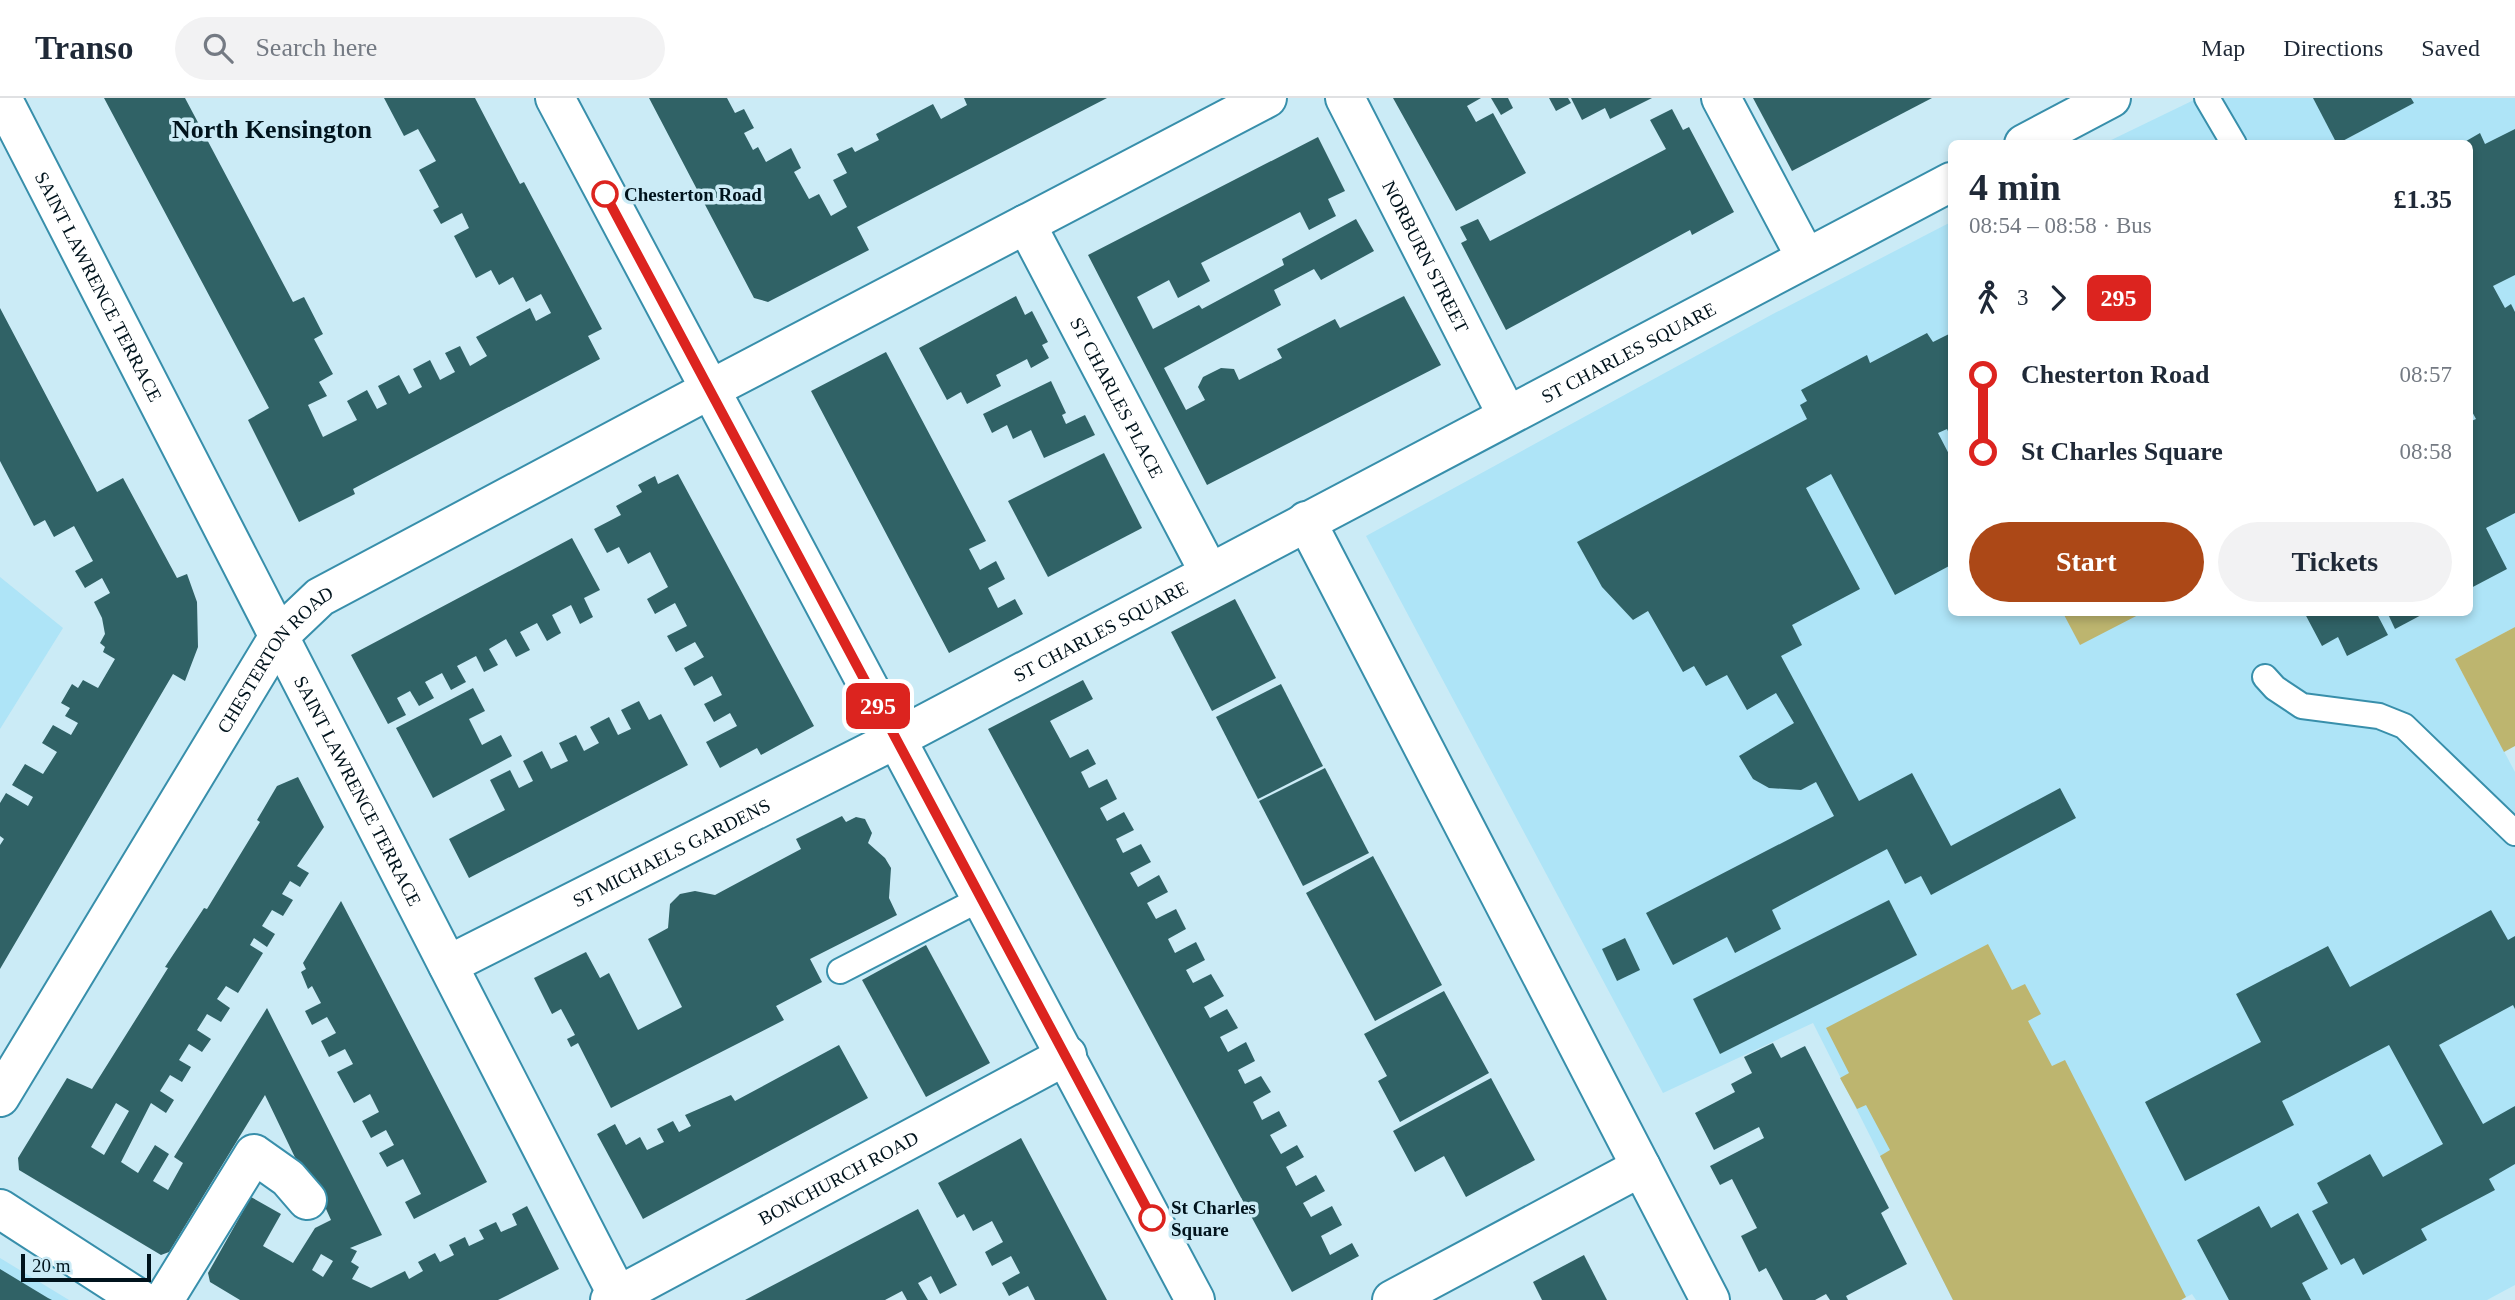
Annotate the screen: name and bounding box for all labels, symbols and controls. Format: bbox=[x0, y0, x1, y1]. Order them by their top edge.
search box bbox=[175, 17, 665, 80]
icon: search bbox=[199, 29, 237, 67]
text: Transo bbox=[35, 30, 133, 66]
text: Search here bbox=[255, 33, 377, 62]
text: Map bbox=[2201, 35, 2245, 61]
text: Directions bbox=[2283, 35, 2383, 61]
text: Saved bbox=[2421, 35, 2480, 61]
district label: North Kensington bbox=[172, 115, 373, 144]
text: 4 min bbox=[1969, 166, 2061, 208]
street label: SAINT LAWRENCE TERRACE bbox=[31, 168, 166, 405]
street label: NORBURN STREET bbox=[1378, 177, 1473, 336]
marker: Chesterton Road bbox=[592, 181, 618, 207]
place label: Chesterton Road bbox=[624, 184, 762, 205]
text: £1.35 bbox=[2394, 185, 2452, 214]
text: 08:54 – 08:58 · Bus bbox=[1969, 213, 2152, 238]
icon: walk bbox=[1969, 279, 2007, 317]
icon: forward bbox=[2039, 279, 2077, 317]
text: 3 bbox=[2017, 285, 2029, 310]
text: 295 bbox=[2101, 285, 2137, 311]
street label: ST CHARLES SQUARE bbox=[1538, 298, 1719, 407]
street label: ST CHARLES PLACE bbox=[1066, 314, 1168, 481]
text: Chesterton Road bbox=[2021, 360, 2210, 389]
text: 08:57 bbox=[2400, 362, 2452, 387]
text: St Charles Square bbox=[2021, 437, 2223, 466]
text: 08:58 bbox=[2400, 439, 2452, 464]
button: Start bbox=[1969, 522, 2204, 602]
button: Tickets bbox=[2218, 522, 2452, 602]
street label: ST CHARLES SQUARE bbox=[1010, 577, 1191, 686]
street label: CHESTERTON ROAD bbox=[213, 582, 337, 737]
street label: SAINT LAWRENCE TERRACE bbox=[290, 673, 426, 909]
line badge: 295 bbox=[838, 683, 918, 729]
text: 295 bbox=[860, 693, 896, 719]
street label: ST MICHAELS GARDENS bbox=[569, 794, 774, 911]
street label: BONCHURCH ROAD bbox=[755, 1127, 922, 1229]
place label: St Charles Square bbox=[1171, 1197, 1256, 1240]
marker: St Charles Square bbox=[1139, 1205, 1165, 1231]
scale bar bbox=[21, 1251, 150, 1283]
text: 20 m bbox=[32, 1255, 71, 1276]

